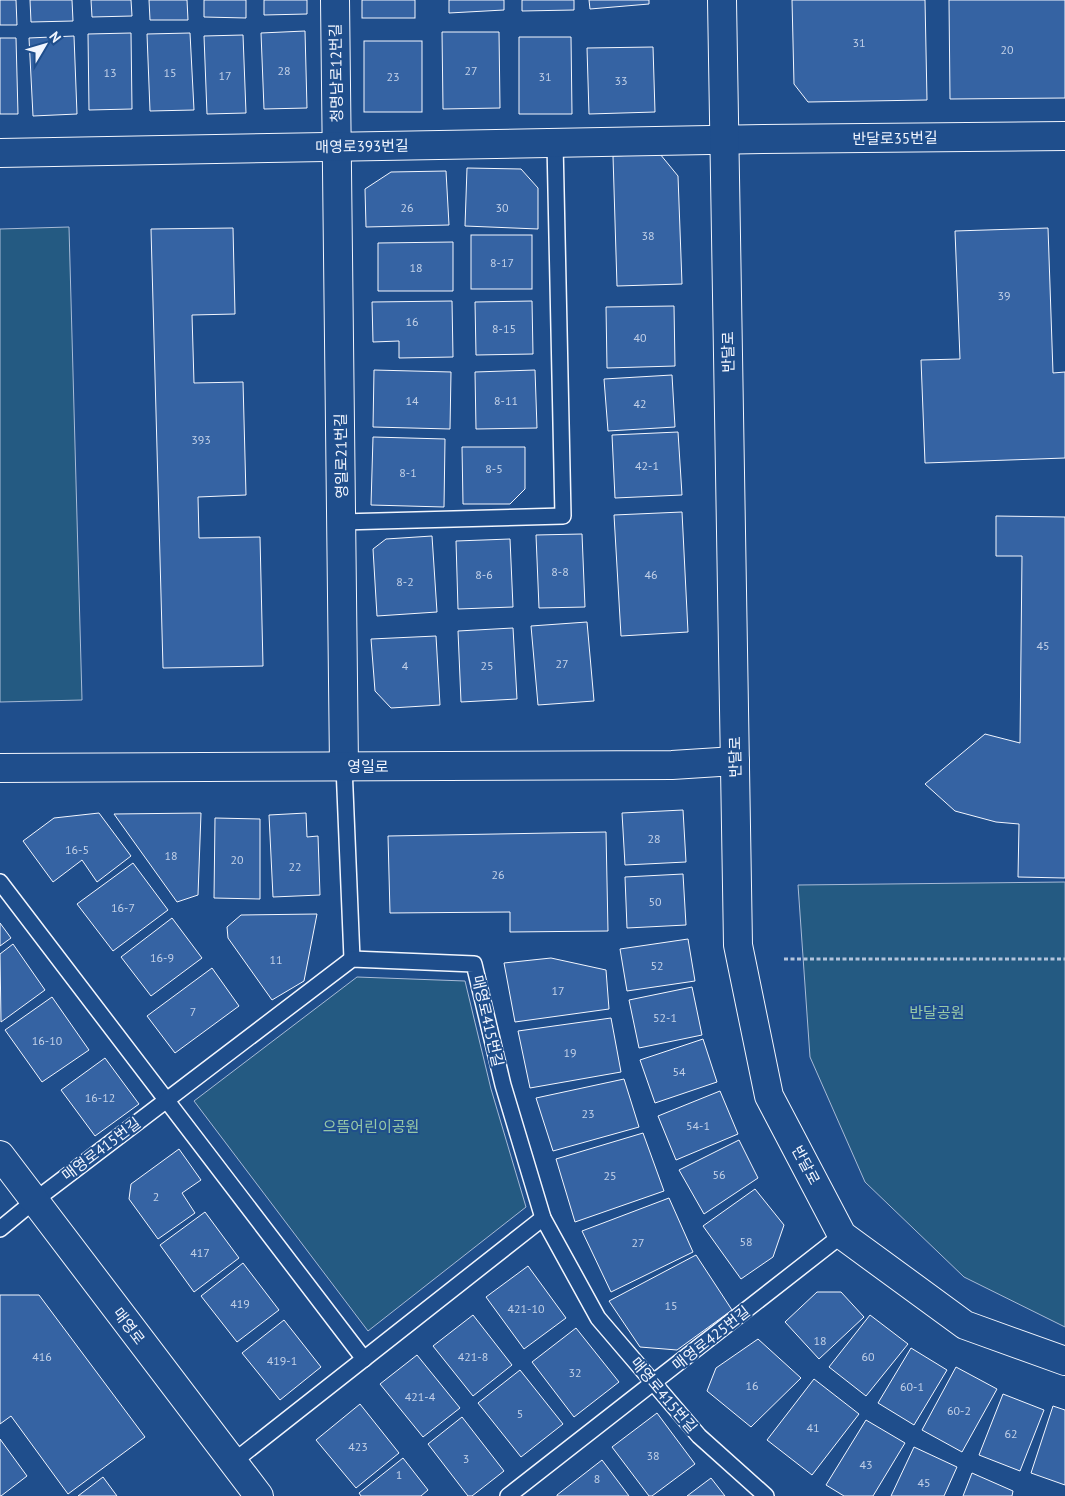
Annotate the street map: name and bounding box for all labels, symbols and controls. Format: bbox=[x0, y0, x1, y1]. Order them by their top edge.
north arrow bbox=[20, 20, 70, 70]
street label: 청명남로12번길 bbox=[326, 23, 346, 123]
text: N bbox=[45, 28, 65, 46]
house number: 31 bbox=[852, 35, 866, 50]
house number: 20 bbox=[1000, 42, 1014, 57]
house number: 28 bbox=[277, 63, 291, 78]
house number: 27 bbox=[464, 63, 478, 78]
house number: 13 bbox=[103, 65, 117, 80]
house number: 15 bbox=[163, 65, 177, 80]
house number: 17 bbox=[218, 68, 232, 83]
house number: 23 bbox=[386, 69, 400, 84]
house number: 31 bbox=[538, 69, 552, 84]
house number: 33 bbox=[614, 73, 628, 88]
street label: 반달로35번길 bbox=[852, 128, 938, 148]
street label: 매영로393번길 bbox=[315, 136, 409, 156]
house number: 26 bbox=[400, 200, 414, 215]
house number: 30 bbox=[495, 200, 509, 215]
house number: 38 bbox=[641, 228, 655, 243]
house number: 8-17 bbox=[490, 255, 514, 270]
house number: 18 bbox=[409, 260, 423, 275]
house number: 39 bbox=[997, 288, 1011, 303]
house number: 16 bbox=[405, 314, 419, 329]
house number: 8-15 bbox=[492, 321, 516, 336]
house number: 40 bbox=[633, 330, 647, 345]
street label: 반달로 bbox=[718, 331, 738, 373]
house number: 14 bbox=[405, 393, 419, 408]
house number: 8-11 bbox=[494, 393, 518, 408]
house number: 42 bbox=[633, 396, 647, 411]
street label: 영일로21번길 bbox=[331, 413, 351, 499]
house number: 393 bbox=[191, 432, 211, 447]
house number: 42-1 bbox=[635, 458, 659, 473]
house number: 8-5 bbox=[485, 461, 503, 476]
house number: 8-1 bbox=[399, 465, 417, 480]
house number: 8-8 bbox=[551, 564, 569, 579]
house number: 8-6 bbox=[475, 567, 493, 582]
house number: 46 bbox=[644, 567, 658, 582]
house number: 8-2 bbox=[396, 574, 414, 589]
house number: 45 bbox=[1036, 638, 1050, 653]
house number: 27 bbox=[555, 656, 569, 671]
house number: 4 bbox=[402, 658, 409, 673]
house number: 25 bbox=[480, 658, 494, 673]
street label: 반달로 bbox=[725, 736, 745, 778]
street label: 영일로 bbox=[347, 757, 389, 776]
house number: 28 bbox=[647, 831, 661, 846]
house number: 16-5 bbox=[65, 842, 89, 857]
house number: 18 bbox=[164, 848, 178, 863]
house number: 20 bbox=[230, 852, 244, 867]
house number: 22 bbox=[288, 859, 302, 874]
house number: 26 bbox=[491, 867, 505, 882]
house number: 50 bbox=[648, 894, 662, 909]
house number: 16-7 bbox=[111, 900, 135, 915]
house number: 16-9 bbox=[150, 950, 174, 965]
house number: 11 bbox=[269, 952, 283, 967]
house number: 52 bbox=[650, 958, 664, 973]
street label: 매영로415번길 bbox=[468, 973, 508, 1069]
house number: 17 bbox=[551, 983, 565, 998]
park label: 반달공원 bbox=[909, 1003, 965, 1022]
house number: 7 bbox=[190, 1004, 196, 1019]
house number: 52-1 bbox=[653, 1010, 677, 1025]
house number: 16-10 bbox=[32, 1033, 63, 1048]
house number: 19 bbox=[563, 1045, 577, 1060]
house number: 54 bbox=[672, 1064, 686, 1079]
house number: 16-12 bbox=[85, 1090, 115, 1105]
house number: 23 bbox=[581, 1106, 595, 1121]
street label: 매영로415번길 bbox=[58, 1113, 144, 1185]
park label: 으뜸어린이공원 bbox=[323, 1117, 419, 1136]
house number: 54-1 bbox=[686, 1118, 710, 1133]
street label: 반달로 bbox=[788, 1142, 824, 1188]
house number: 56 bbox=[712, 1167, 726, 1182]
house number: 25 bbox=[603, 1168, 617, 1183]
house number: 2 bbox=[153, 1189, 159, 1204]
house number: 58 bbox=[739, 1234, 753, 1249]
house number: 27 bbox=[631, 1235, 645, 1250]
house number: 417 bbox=[190, 1245, 210, 1260]
house number: 419 bbox=[230, 1296, 250, 1311]
house number: 15 bbox=[664, 1298, 678, 1313]
house number: 421-10 bbox=[507, 1301, 545, 1316]
street label: 매영로425번길 bbox=[668, 1302, 754, 1374]
street label: 매영로 bbox=[109, 1304, 149, 1348]
house number: 18 bbox=[813, 1333, 827, 1348]
house number: 416 bbox=[32, 1349, 52, 1364]
house number: 421-8 bbox=[458, 1349, 488, 1364]
house number: 60 bbox=[861, 1349, 875, 1364]
house number: 419-1 bbox=[267, 1353, 297, 1368]
street label: 매영로415번길 bbox=[627, 1353, 701, 1437]
house number: 32 bbox=[568, 1365, 582, 1380]
house number: 16 bbox=[745, 1378, 759, 1393]
house number: 60-1 bbox=[900, 1379, 924, 1394]
house number: 421-4 bbox=[405, 1389, 436, 1404]
house number: 60-2 bbox=[947, 1403, 971, 1418]
house number: 5 bbox=[517, 1406, 523, 1421]
house number: 41 bbox=[806, 1420, 820, 1435]
house number: 62 bbox=[1004, 1426, 1018, 1441]
house number: 423 bbox=[348, 1439, 368, 1454]
house number: 38 bbox=[646, 1448, 660, 1463]
house number: 3 bbox=[463, 1451, 469, 1466]
house number: 43 bbox=[859, 1457, 873, 1472]
house number: 1 bbox=[396, 1467, 402, 1482]
house number: 8 bbox=[594, 1471, 600, 1486]
house number: 45 bbox=[917, 1475, 931, 1490]

